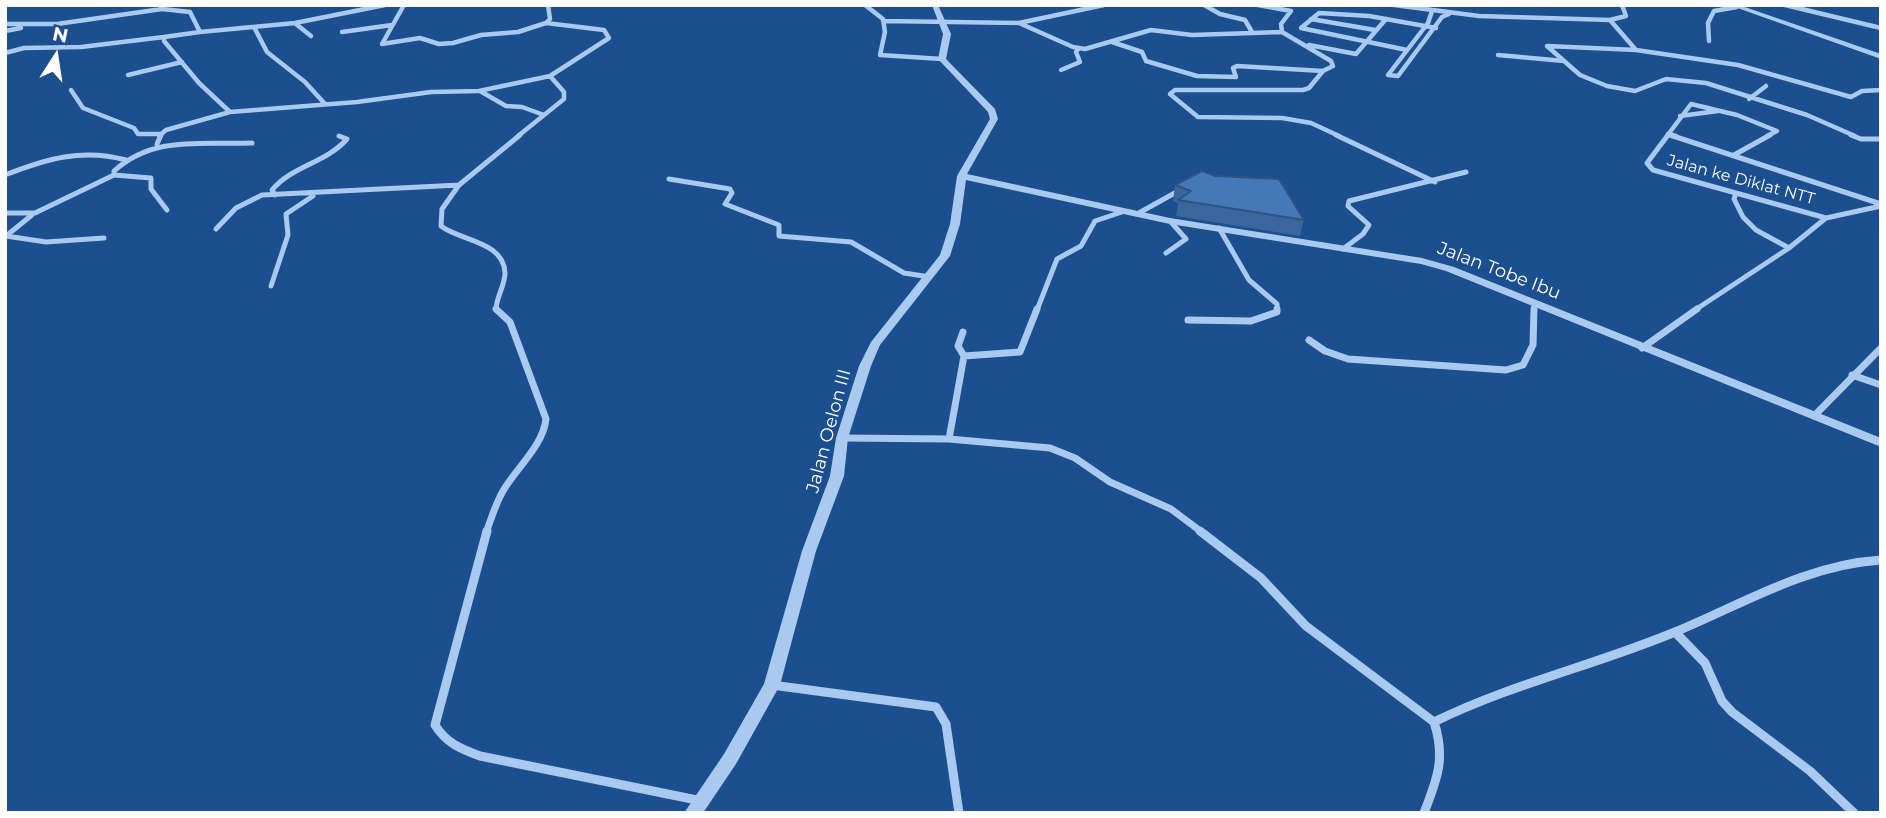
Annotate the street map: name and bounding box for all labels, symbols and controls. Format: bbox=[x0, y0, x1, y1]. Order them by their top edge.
north arrow bbox=[21, 21, 91, 91]
text: N bbox=[51, 22, 70, 48]
street label: Jalan ke Diklat NTT bbox=[1665, 151, 1817, 209]
street label: Jalan Tobe Ibu bbox=[1434, 238, 1564, 304]
street label: Jalan Oelon III bbox=[802, 367, 856, 495]

